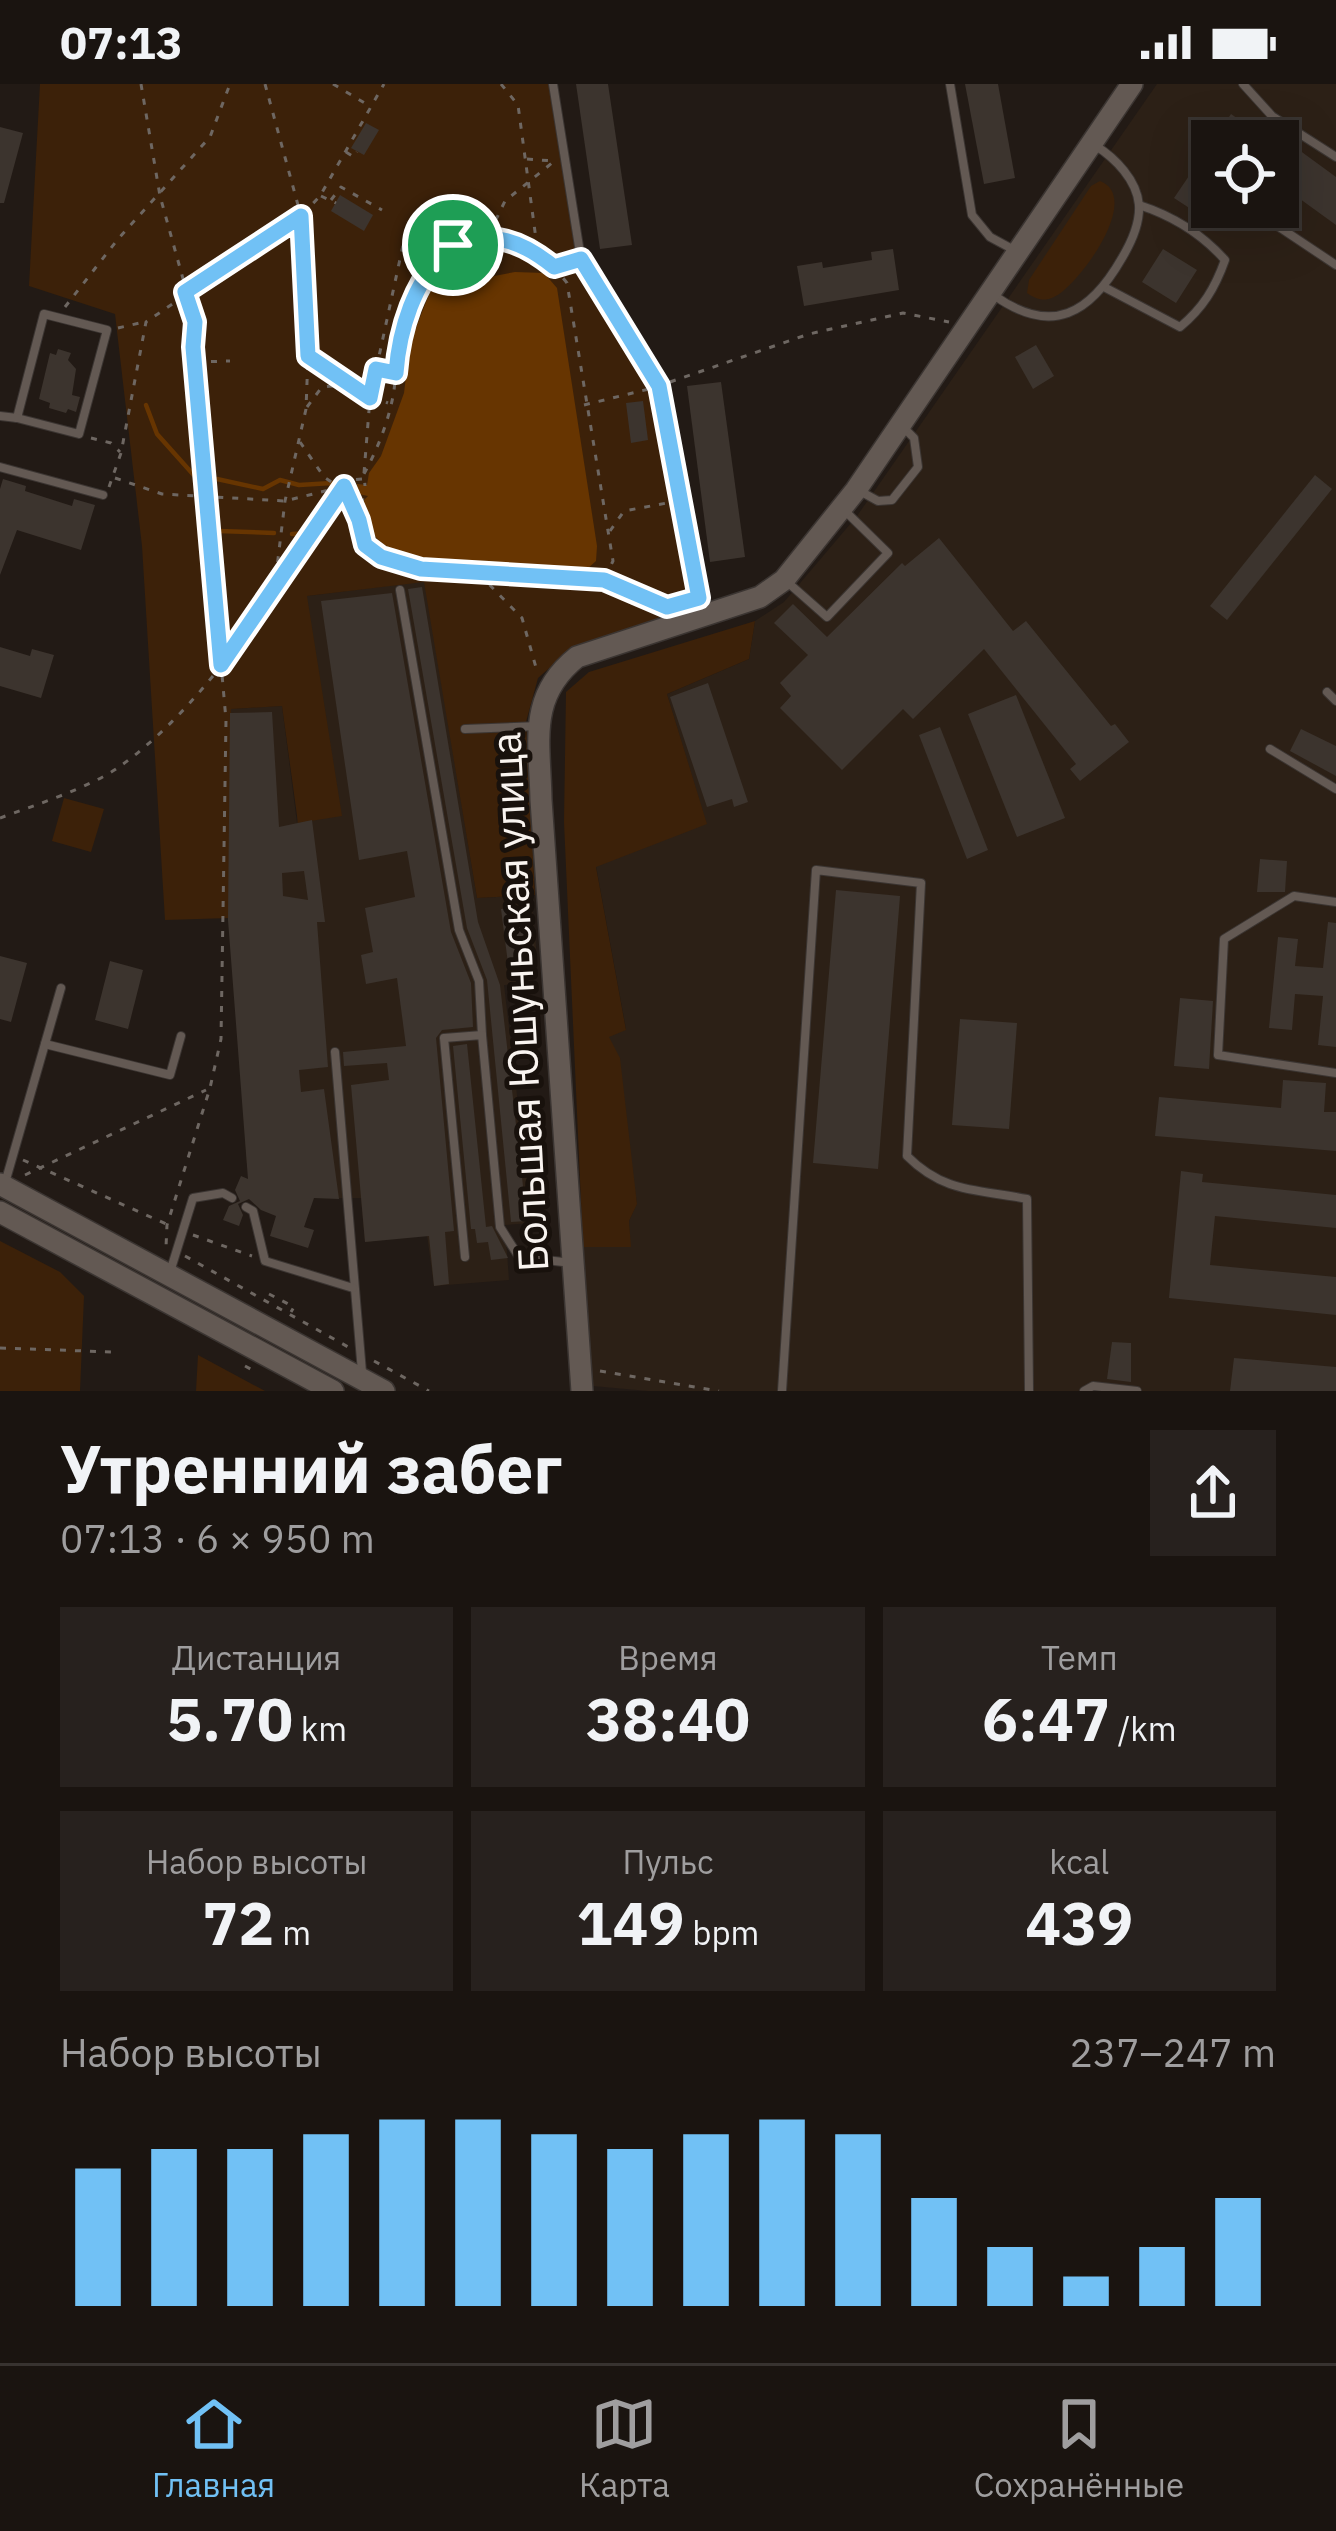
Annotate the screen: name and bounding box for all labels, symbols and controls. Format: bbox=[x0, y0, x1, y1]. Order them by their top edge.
text: 07:13 bbox=[60, 13, 183, 71]
map controls bbox=[1191, 120, 1299, 228]
button: locate bbox=[1191, 120, 1299, 228]
pin bbox=[402, 194, 504, 296]
icon: arrive bbox=[420, 212, 486, 278]
street label: Большая Юшуньская улица bbox=[477, 731, 561, 1273]
text: Утренний забег bbox=[60, 1425, 563, 1511]
button: share bbox=[1150, 1430, 1276, 1556]
text: 07:13 · 6 × 950 m bbox=[60, 1513, 375, 1564]
text: Дистанция bbox=[172, 1636, 341, 1679]
text: Время bbox=[618, 1636, 718, 1679]
text: Темп bbox=[1041, 1636, 1118, 1679]
text: 5.70 bbox=[166, 1679, 293, 1758]
text: 38:40 bbox=[586, 1679, 750, 1758]
text: 6:47 bbox=[982, 1679, 1110, 1758]
text: km bbox=[293, 1707, 347, 1750]
text: /km bbox=[1110, 1707, 1177, 1750]
text: Набор высоты bbox=[146, 1840, 367, 1883]
text: Пульс bbox=[622, 1840, 714, 1883]
text: kcal bbox=[1049, 1840, 1109, 1883]
text: 72 bbox=[202, 1883, 274, 1962]
text: 149 bbox=[577, 1883, 685, 1962]
text: 439 bbox=[1025, 1883, 1133, 1962]
text: m bbox=[274, 1911, 311, 1954]
text: bpm bbox=[685, 1911, 759, 1954]
text: Набор высоты bbox=[60, 2027, 322, 2078]
text: 237–247 m bbox=[1069, 2027, 1276, 2078]
tab: Главная bbox=[152, 2391, 275, 2506]
tab: Карта bbox=[579, 2391, 670, 2506]
tab: Сохранённые bbox=[974, 2391, 1184, 2506]

